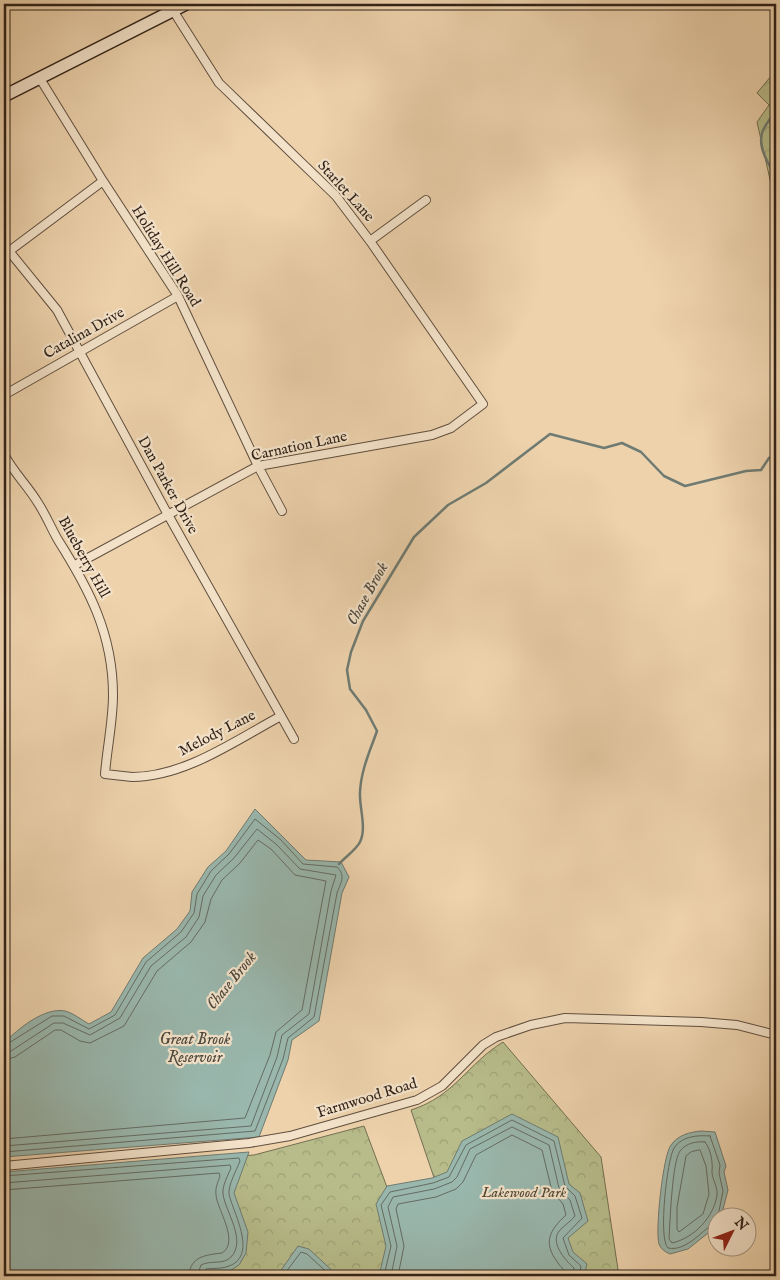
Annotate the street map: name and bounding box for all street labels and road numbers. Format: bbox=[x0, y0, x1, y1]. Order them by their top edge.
street label: Starlet Lane bbox=[313, 156, 379, 226]
street label: Holiday Hill Road bbox=[127, 202, 205, 311]
street label: Catalina Drive bbox=[40, 303, 128, 363]
street label: Carnation Lane bbox=[249, 427, 349, 465]
street label: Dan Parker Drive bbox=[133, 433, 203, 537]
street label: Blueberry Hill bbox=[54, 513, 115, 602]
street label: Melody Lane bbox=[175, 706, 259, 760]
street label: Farmwood Road bbox=[315, 1073, 420, 1122]

